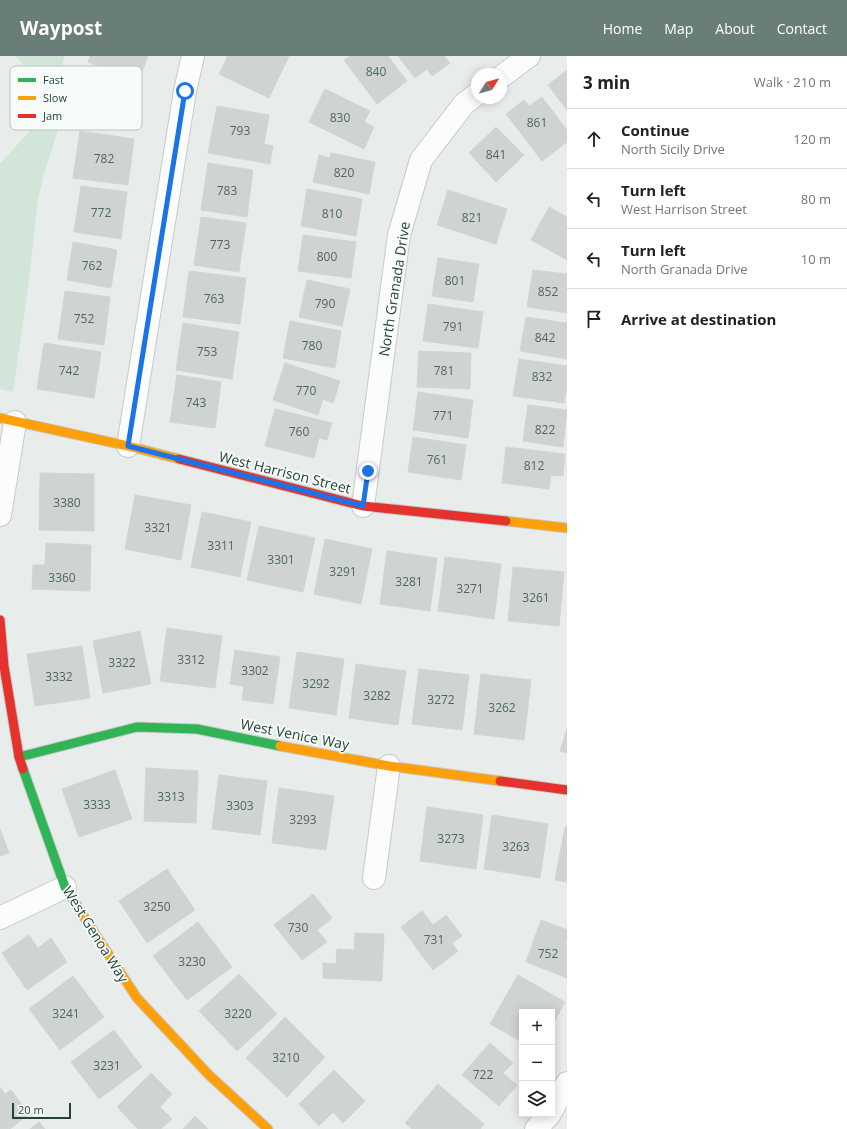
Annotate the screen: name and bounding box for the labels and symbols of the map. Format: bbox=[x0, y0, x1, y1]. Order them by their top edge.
house number: 840 bbox=[366, 63, 386, 80]
legend bbox=[10, 66, 142, 130]
north arrow bbox=[471, 68, 507, 104]
text: Fast bbox=[43, 72, 64, 87]
route start bbox=[176, 82, 194, 100]
text: Slow bbox=[43, 90, 67, 105]
text: Jam bbox=[42, 108, 62, 123]
house number: 830 bbox=[330, 109, 350, 126]
house number: 861 bbox=[527, 114, 547, 131]
house number: 793 bbox=[230, 122, 250, 139]
house number: 841 bbox=[486, 146, 506, 163]
house number: 782 bbox=[94, 150, 114, 167]
house number: 820 bbox=[334, 164, 354, 181]
house number: 783 bbox=[217, 182, 237, 199]
house number: 772 bbox=[91, 204, 111, 221]
house number: 810 bbox=[322, 205, 342, 222]
house number: 821 bbox=[462, 209, 482, 226]
street label: North Granada Drive bbox=[374, 220, 414, 358]
house number: 773 bbox=[210, 236, 230, 253]
house number: 800 bbox=[317, 248, 337, 265]
house number: 762 bbox=[82, 257, 102, 274]
house number: 801 bbox=[445, 272, 465, 289]
house number: 852 bbox=[538, 283, 558, 300]
house number: 763 bbox=[204, 290, 224, 307]
house number: 790 bbox=[315, 295, 335, 312]
house number: 752 bbox=[74, 310, 94, 327]
house number: 791 bbox=[443, 318, 463, 335]
house number: 842 bbox=[535, 329, 555, 346]
house number: 780 bbox=[302, 337, 322, 354]
house number: 753 bbox=[197, 343, 217, 360]
house number: 742 bbox=[59, 362, 79, 379]
house number: 781 bbox=[434, 362, 454, 379]
house number: 832 bbox=[532, 368, 552, 385]
house number: 770 bbox=[296, 382, 316, 399]
house number: 743 bbox=[186, 394, 206, 411]
house number: 771 bbox=[433, 407, 453, 424]
house number: 822 bbox=[535, 421, 555, 438]
house number: 760 bbox=[289, 423, 309, 440]
street label: West Harrison Street bbox=[217, 446, 353, 498]
house number: 761 bbox=[427, 451, 447, 468]
house number: 812 bbox=[524, 457, 544, 474]
route end bbox=[359, 462, 377, 480]
house number: 3380 bbox=[53, 494, 81, 511]
house number: 3321 bbox=[144, 519, 172, 536]
house number: 3311 bbox=[207, 537, 235, 554]
house number: 3301 bbox=[267, 551, 295, 568]
house number: 3291 bbox=[329, 563, 357, 580]
house number: 3360 bbox=[48, 569, 76, 586]
house number: 3281 bbox=[395, 573, 423, 590]
house number: 3271 bbox=[456, 580, 484, 597]
house number: 3261 bbox=[522, 589, 550, 606]
house number: 3312 bbox=[177, 651, 205, 668]
house number: 3322 bbox=[108, 654, 136, 671]
house number: 3302 bbox=[241, 662, 269, 679]
house number: 3332 bbox=[45, 668, 73, 685]
house number: 3292 bbox=[302, 675, 330, 692]
house number: 3282 bbox=[363, 687, 391, 704]
house number: 3272 bbox=[427, 691, 455, 708]
house number: 3262 bbox=[488, 699, 516, 716]
street label: West Venice Way bbox=[239, 714, 352, 754]
house number: 3313 bbox=[157, 788, 185, 805]
house number: 3333 bbox=[83, 796, 111, 813]
house number: 3303 bbox=[226, 797, 254, 814]
house number: 3293 bbox=[289, 811, 317, 828]
house number: 3273 bbox=[437, 830, 465, 847]
house number: 3263 bbox=[502, 838, 530, 855]
street label: West Genoa Way bbox=[59, 882, 134, 987]
house number: 3250 bbox=[143, 898, 171, 915]
house number: 730 bbox=[288, 919, 308, 936]
house number: 731 bbox=[424, 931, 444, 948]
house number: 752 bbox=[538, 945, 558, 962]
house number: 3230 bbox=[178, 953, 206, 970]
house number: 3241 bbox=[52, 1005, 80, 1022]
house number: 3220 bbox=[224, 1005, 252, 1022]
house number: 3210 bbox=[272, 1049, 300, 1066]
house number: 3231 bbox=[93, 1057, 121, 1074]
house number: 722 bbox=[473, 1066, 493, 1083]
scale bar bbox=[12, 1101, 71, 1120]

